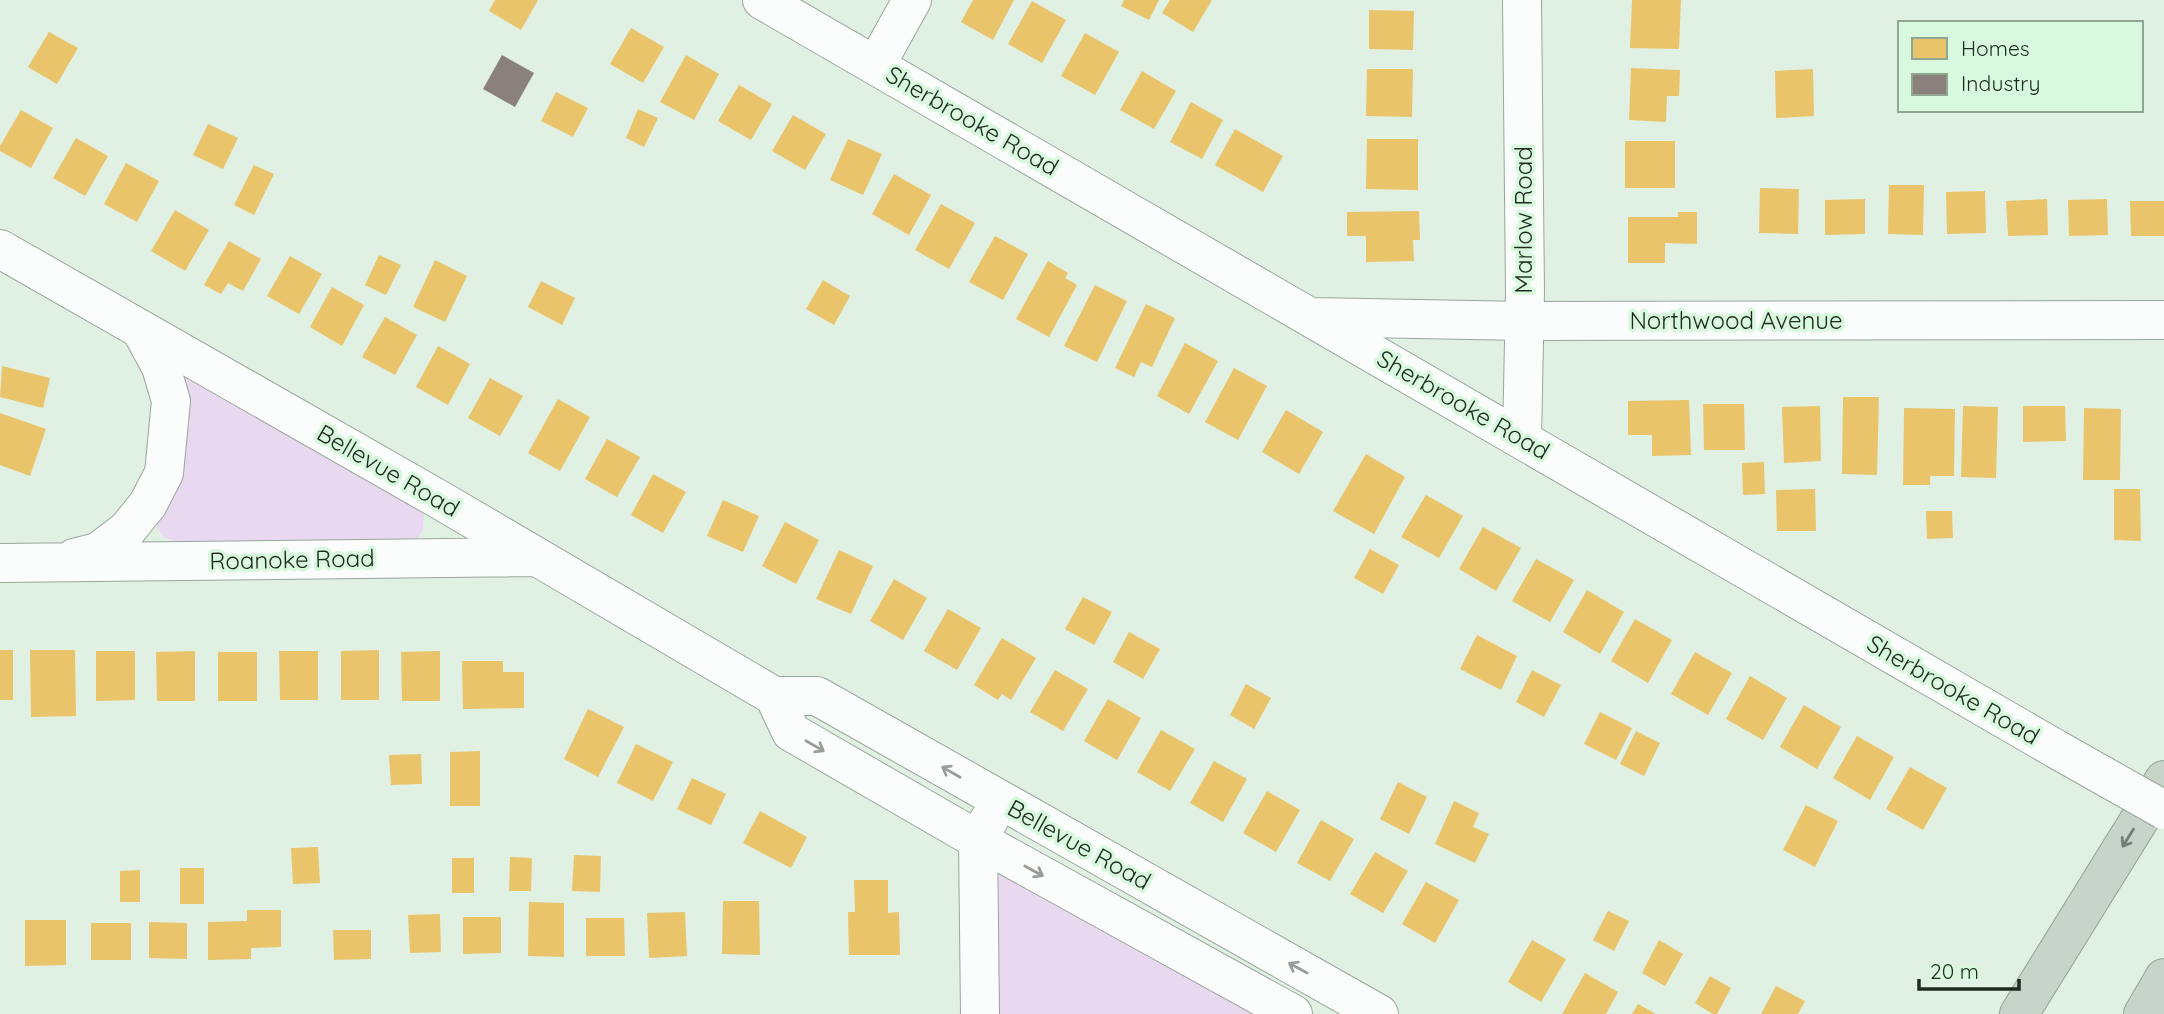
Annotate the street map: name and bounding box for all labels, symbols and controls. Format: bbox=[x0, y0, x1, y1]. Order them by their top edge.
legend bbox=[1898, 21, 2143, 112]
text: Homes bbox=[1961, 35, 2030, 61]
street label: Sherbrooke Road bbox=[881, 59, 1064, 182]
text: Industry bbox=[1961, 70, 2040, 96]
street label: Marlow Road bbox=[1508, 146, 1538, 294]
street label: Northwood Avenue bbox=[1629, 305, 1843, 335]
street label: Sherbrooke Road bbox=[1372, 343, 1555, 466]
street label: Bellevue Road bbox=[312, 417, 465, 523]
street label: Roanoke Road bbox=[209, 543, 375, 575]
street label: Sherbrooke Road bbox=[1862, 628, 2045, 751]
one-way arrow bbox=[805, 739, 825, 753]
one-way arrow bbox=[941, 765, 962, 778]
street label: Bellevue Road bbox=[1002, 792, 1156, 896]
one-way arrow bbox=[2121, 827, 2135, 847]
one-way arrow bbox=[1024, 864, 1044, 878]
scale bar bbox=[1919, 948, 2019, 992]
text: 20 m bbox=[1930, 958, 1979, 984]
one-way arrow bbox=[1289, 961, 1309, 975]

